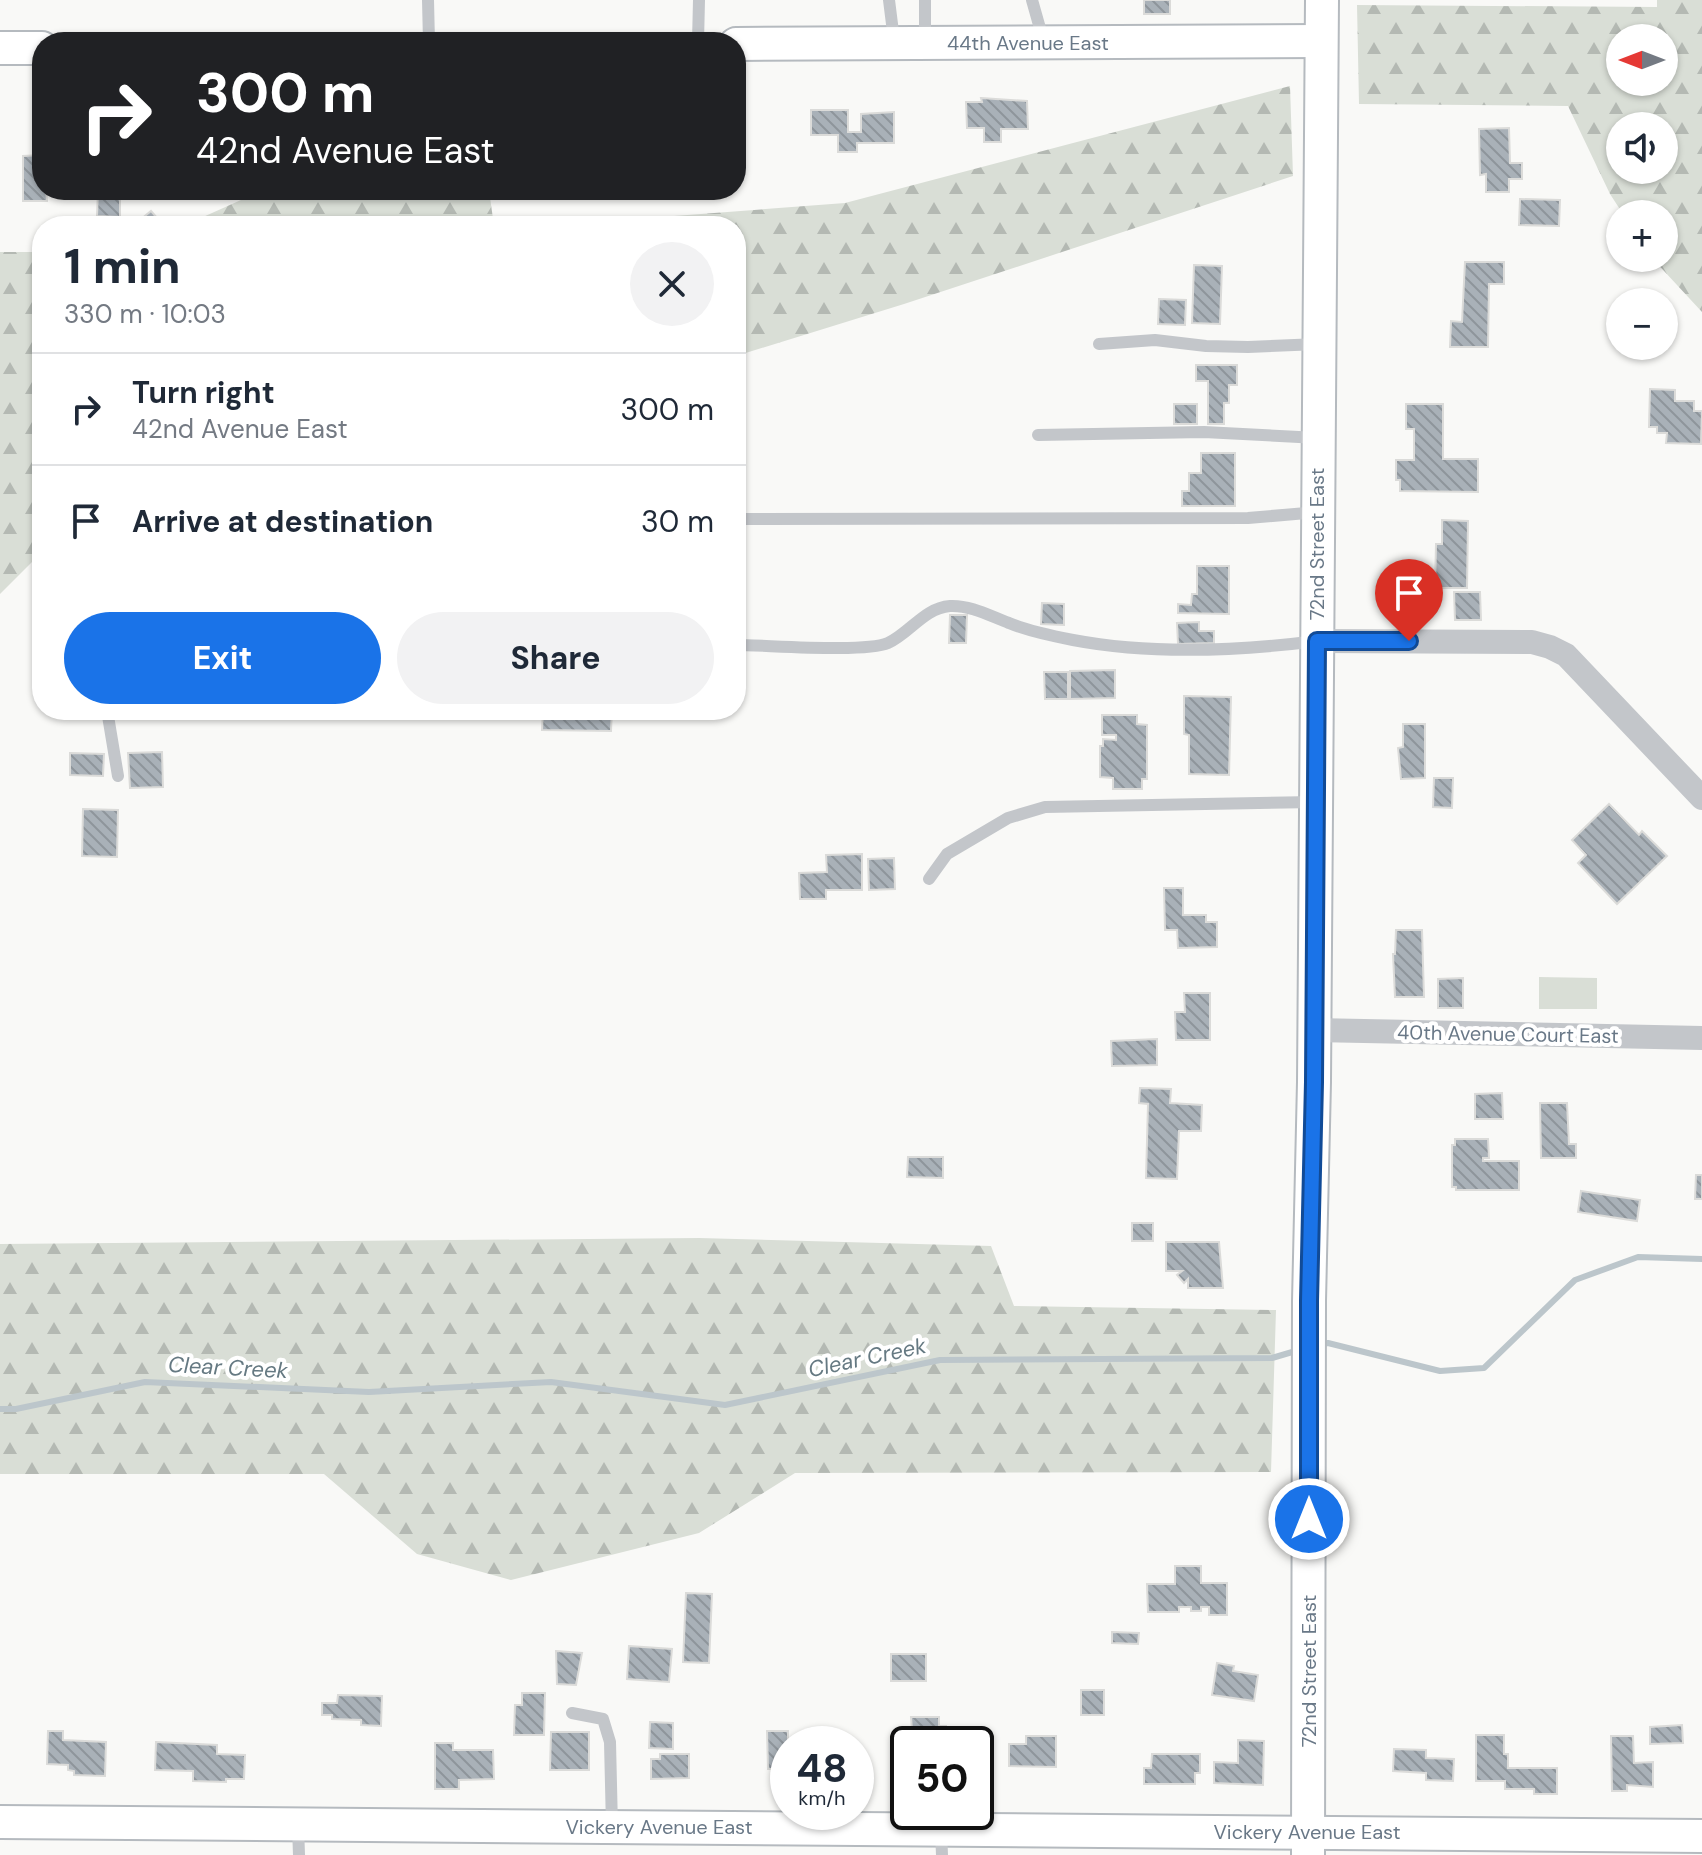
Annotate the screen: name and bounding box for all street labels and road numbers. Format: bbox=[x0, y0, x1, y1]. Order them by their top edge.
street label: 44th Avenue East bbox=[947, 30, 1109, 56]
street label: 72nd Street East bbox=[1304, 468, 1330, 620]
street label: 40th Avenue Court East bbox=[1397, 1019, 1619, 1049]
street label: 72nd Street East bbox=[1296, 1595, 1322, 1747]
street label: Vickery Avenue East bbox=[565, 1814, 753, 1840]
street label: Vickery Avenue East bbox=[1213, 1819, 1401, 1845]

